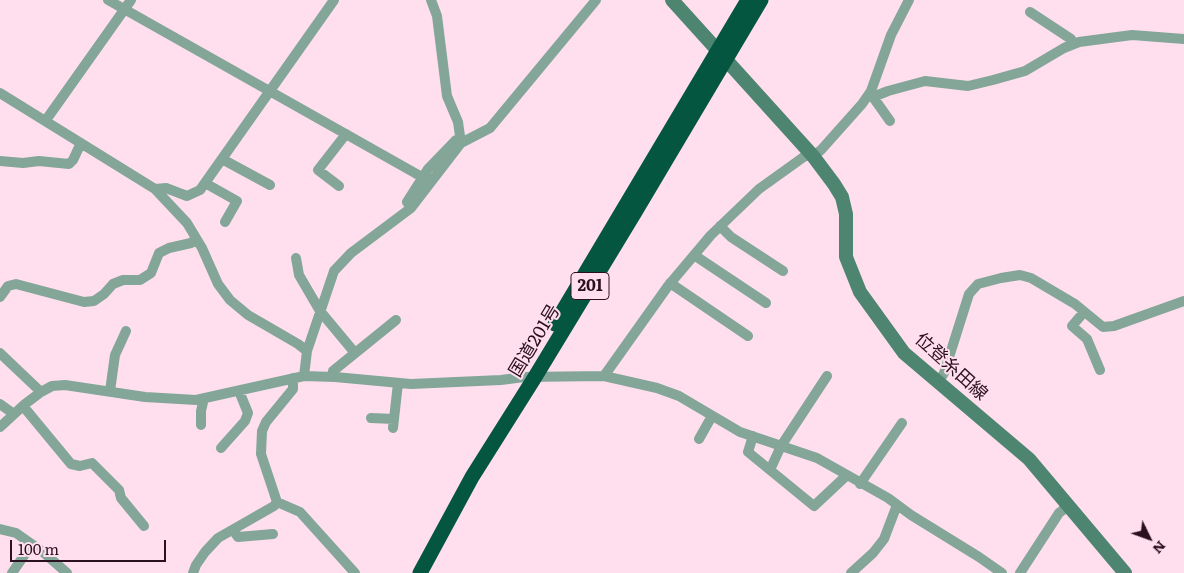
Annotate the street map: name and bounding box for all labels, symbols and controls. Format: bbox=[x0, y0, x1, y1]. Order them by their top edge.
road number: 201 bbox=[571, 272, 609, 300]
street label: 国道201号 bbox=[505, 301, 565, 381]
street label: 位登糸田線 bbox=[910, 329, 992, 405]
north arrow bbox=[1124, 513, 1174, 563]
scale bar bbox=[12, 530, 169, 562]
text: 100 m bbox=[18, 537, 59, 560]
text: N bbox=[1149, 537, 1172, 559]

